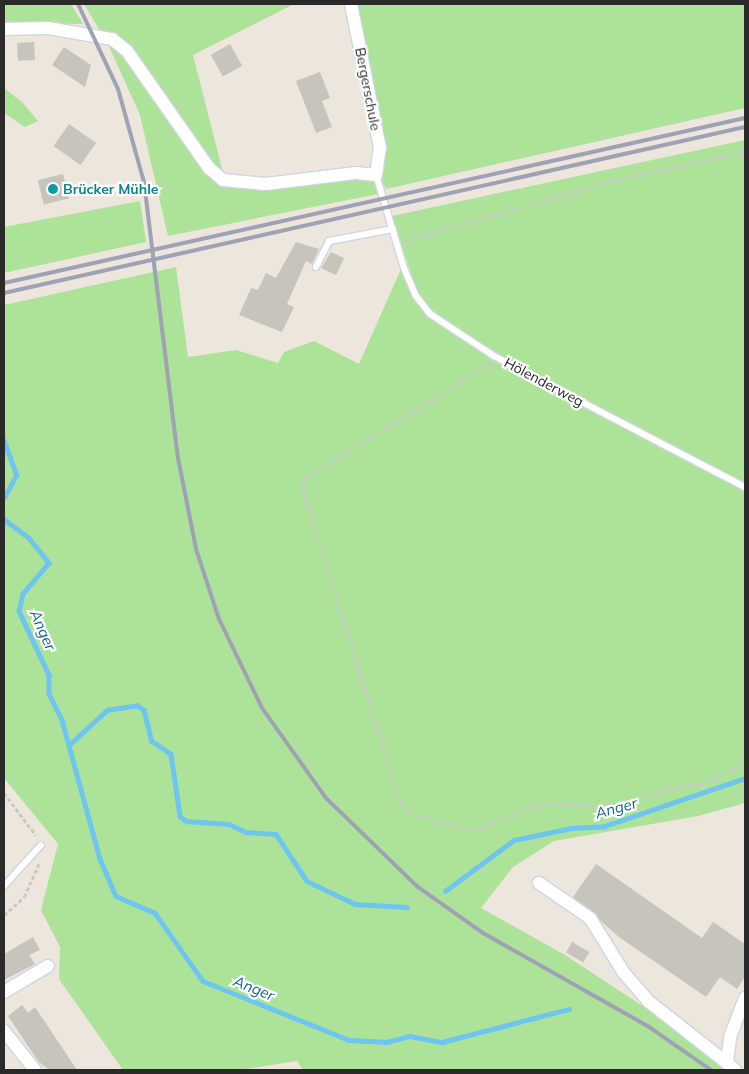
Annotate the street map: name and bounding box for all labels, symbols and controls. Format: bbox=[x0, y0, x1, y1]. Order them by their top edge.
street label: Bergerschule bbox=[352, 46, 384, 132]
place label: Brücker Mühle bbox=[63, 181, 158, 197]
marker: Brücker Mühle bbox=[47, 183, 59, 195]
street label: Hölenderweg bbox=[501, 354, 587, 410]
water label: Anger bbox=[26, 607, 60, 653]
water label: Anger bbox=[593, 794, 639, 822]
water label: Anger bbox=[231, 972, 277, 1004]

